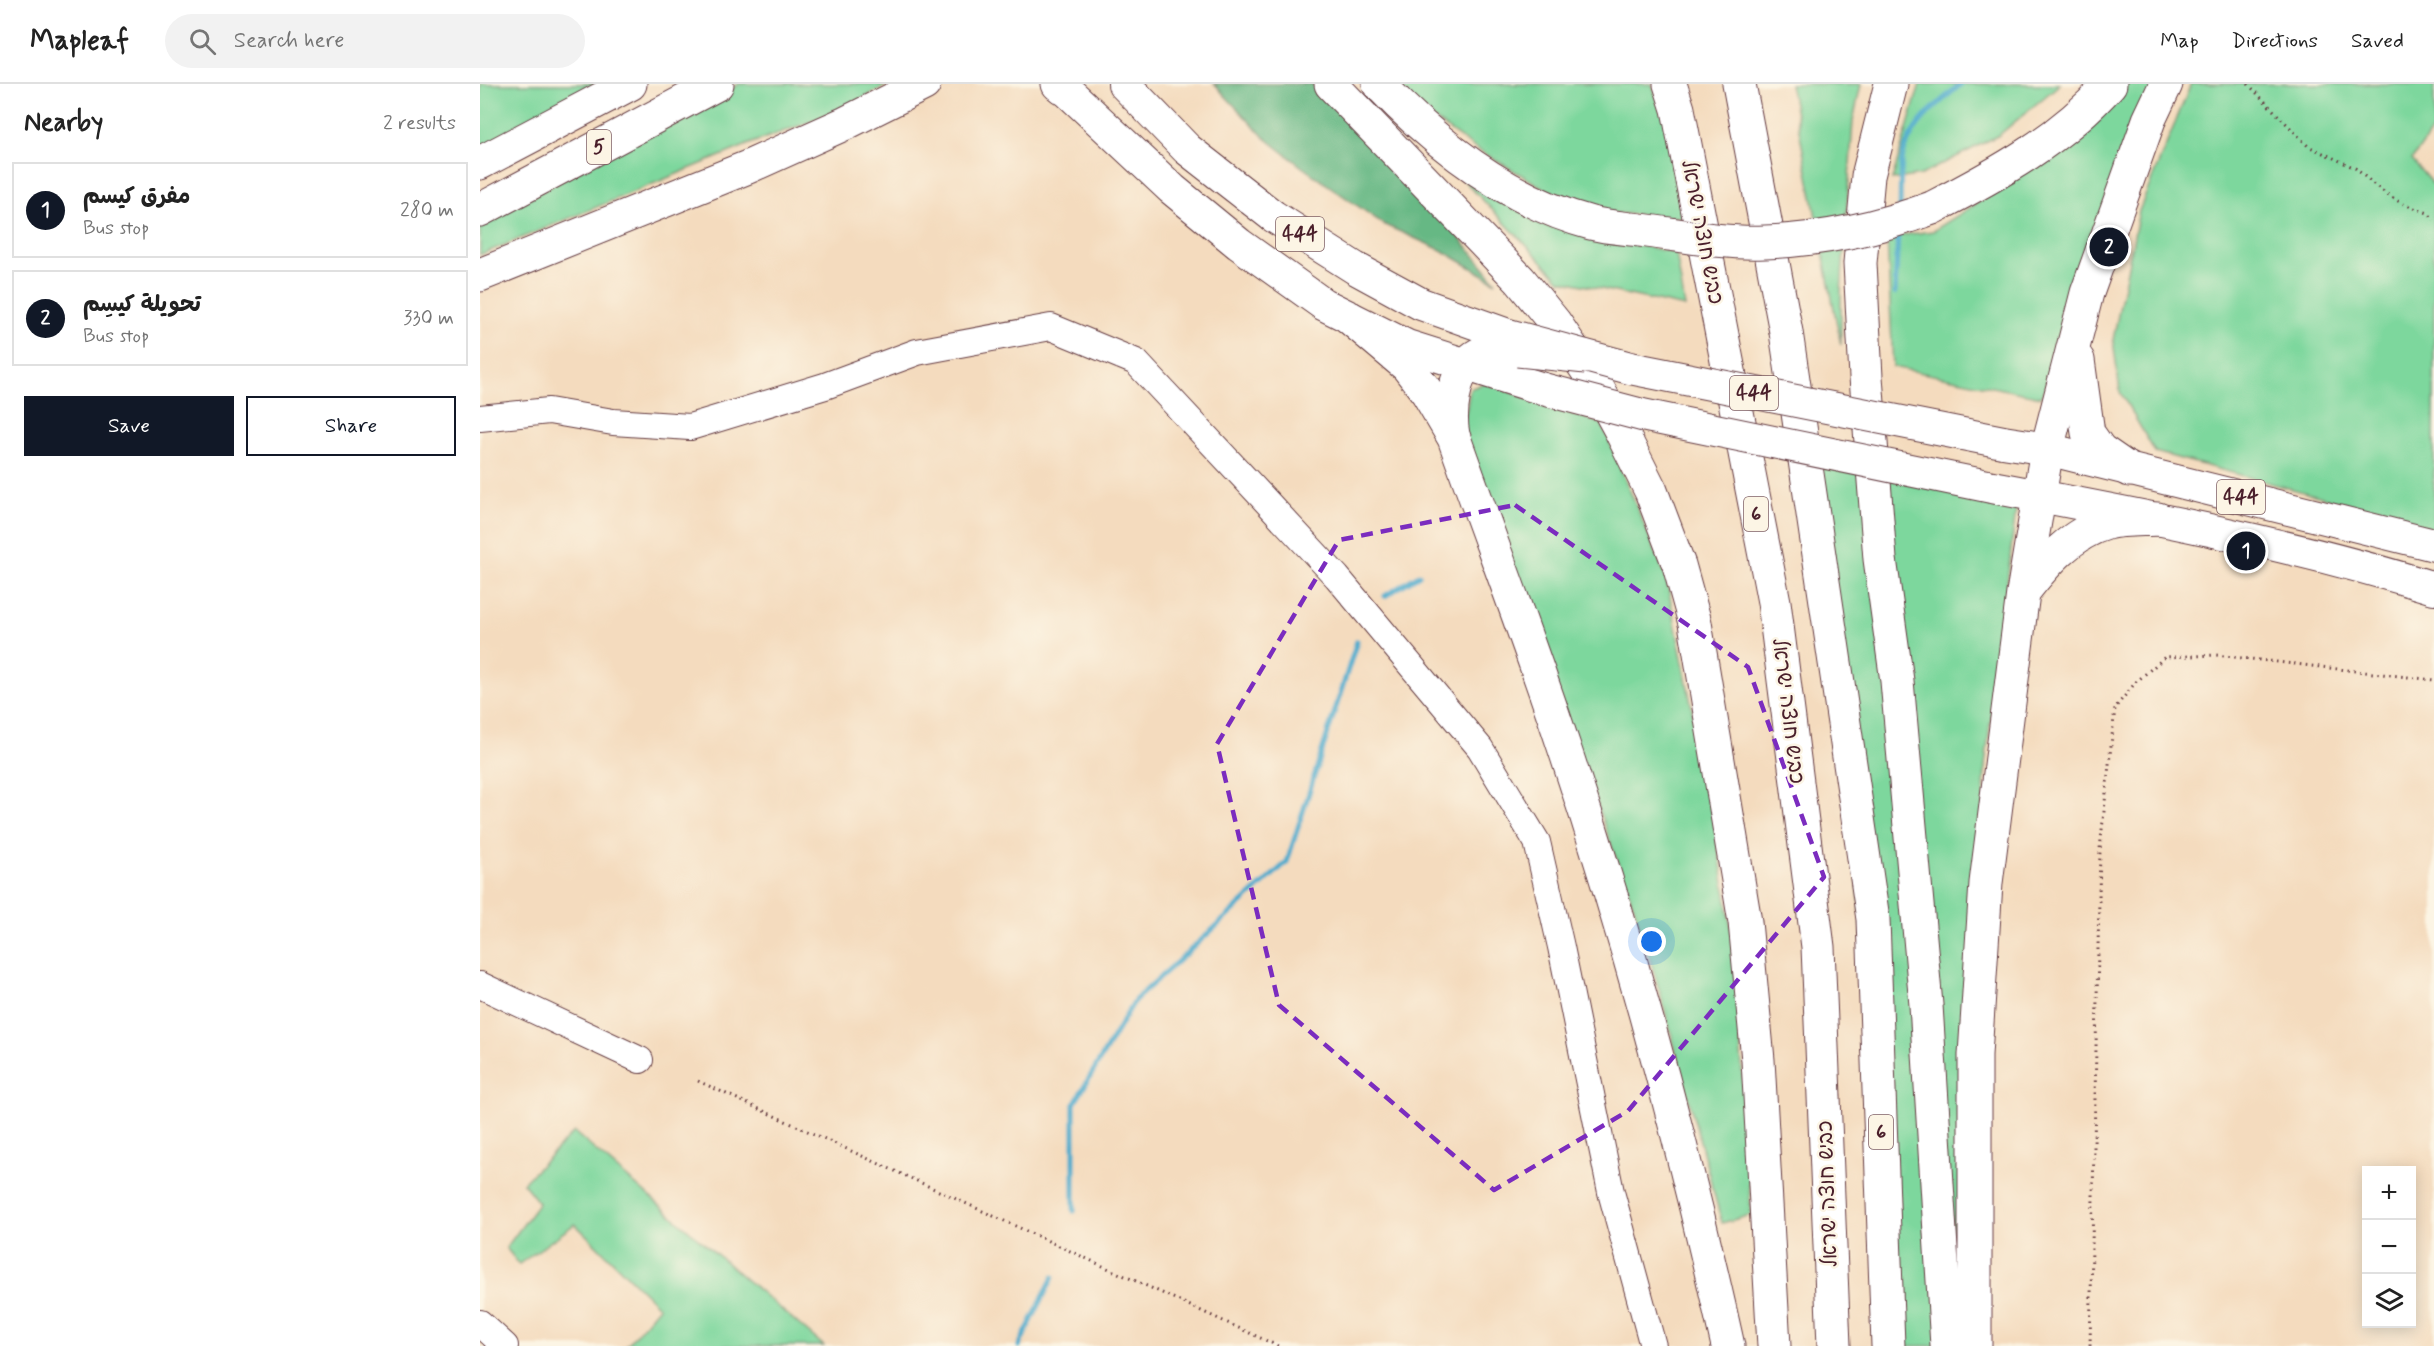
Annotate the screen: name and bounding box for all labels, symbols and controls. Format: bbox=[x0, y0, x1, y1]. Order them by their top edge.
search box bbox=[165, 14, 585, 68]
text: Mapleaf bbox=[30, 23, 129, 60]
icon: search bbox=[186, 25, 219, 58]
text: Search here bbox=[234, 27, 344, 55]
text: Map bbox=[2160, 27, 2199, 55]
text: Directions bbox=[2232, 27, 2318, 55]
text: Saved bbox=[2351, 27, 2404, 55]
text: Nearby bbox=[24, 106, 103, 140]
text: 2 results bbox=[383, 110, 456, 137]
road number: 5 bbox=[587, 130, 611, 164]
street label: כביש חוצה ישראל bbox=[1674, 157, 1730, 307]
text: مفرق كيسم bbox=[83, 183, 190, 211]
text: 1 bbox=[41, 197, 50, 224]
text: 280 m bbox=[400, 197, 454, 224]
text: Bus stop bbox=[83, 215, 149, 242]
road number: 444 bbox=[1276, 217, 1324, 251]
pin: 2 bbox=[2090, 224, 2128, 270]
text: تحويلة كيسِم bbox=[83, 291, 201, 319]
text: 2 bbox=[41, 305, 50, 332]
text: 330 m bbox=[403, 305, 454, 332]
text: Bus stop bbox=[83, 323, 149, 350]
road number: 444 bbox=[1730, 376, 1778, 410]
button: Save bbox=[24, 396, 234, 456]
button: Share bbox=[246, 396, 456, 456]
road number: 444 bbox=[2217, 480, 2265, 514]
road number: 6 bbox=[1744, 497, 1768, 531]
pin: 1 bbox=[2226, 528, 2266, 574]
street label: כביש חוצה ישראל bbox=[1765, 636, 1811, 786]
your location bbox=[1637, 927, 1666, 956]
road number: 6 bbox=[1869, 1115, 1893, 1149]
street label: כביש חוצה ישראל bbox=[1811, 1120, 1845, 1268]
map controls bbox=[2362, 1166, 2416, 1328]
button: + bbox=[2362, 1166, 2416, 1220]
button: − bbox=[2362, 1220, 2416, 1274]
button: layers bbox=[2362, 1274, 2416, 1328]

